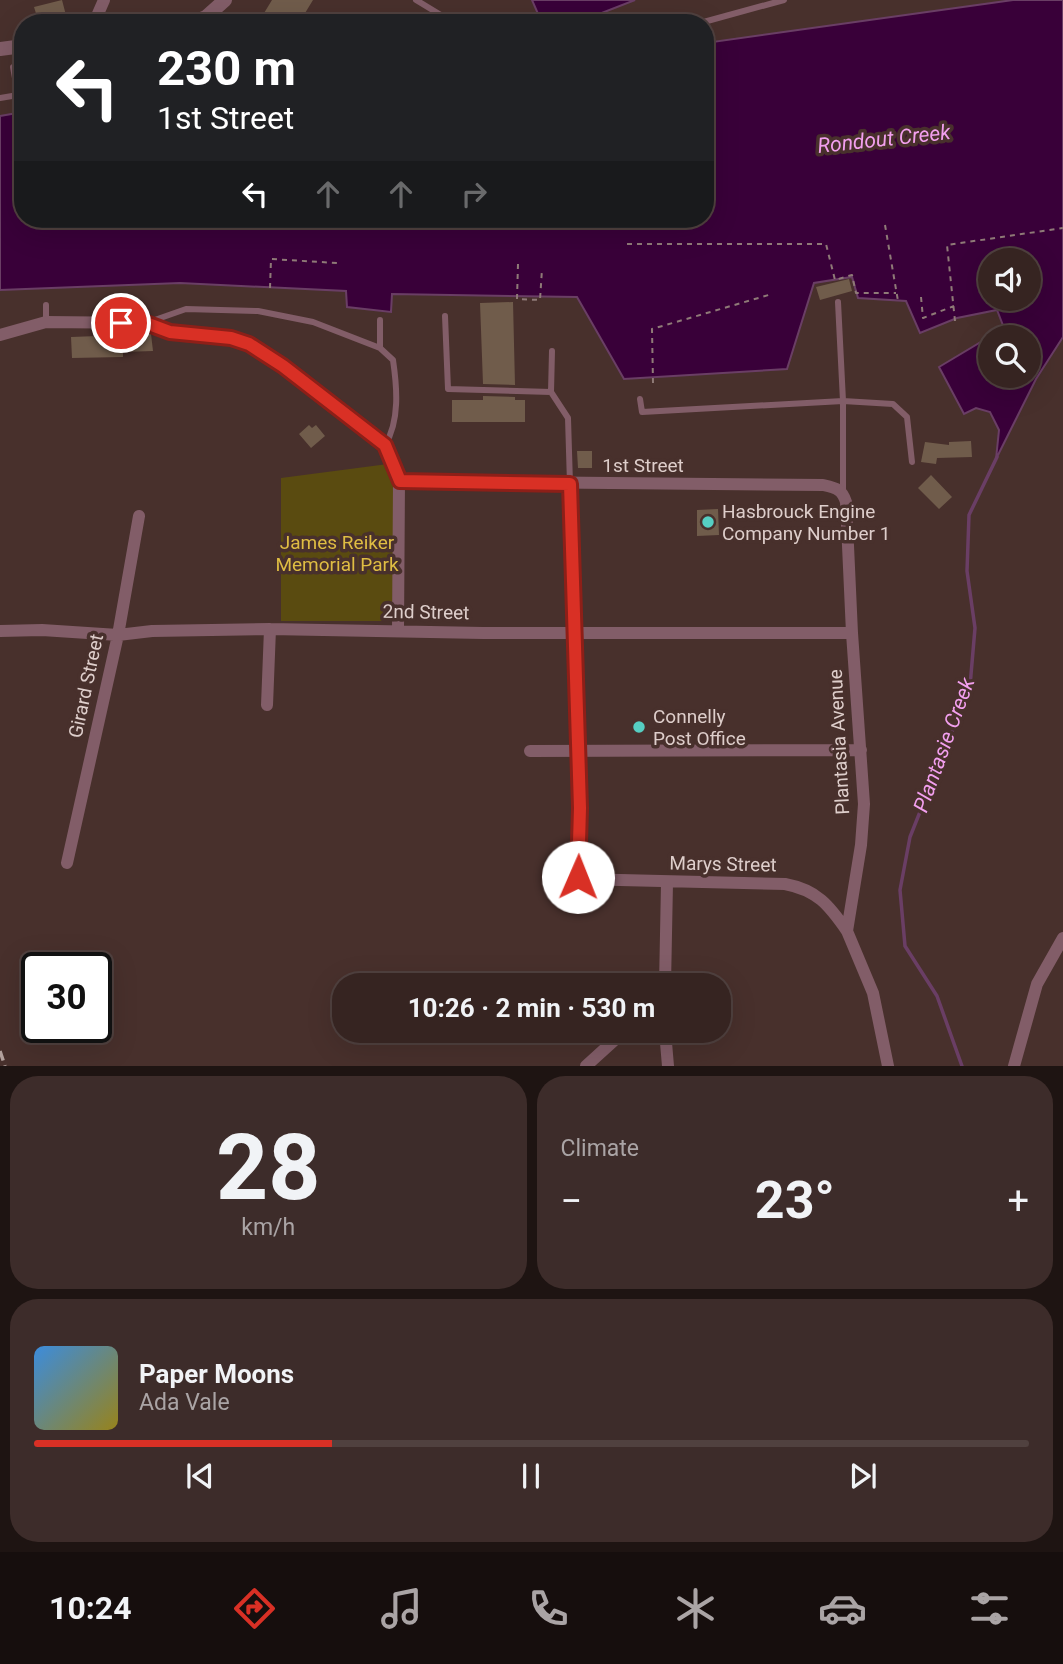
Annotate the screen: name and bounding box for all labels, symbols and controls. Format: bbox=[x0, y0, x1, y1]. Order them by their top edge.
text: 230 m bbox=[157, 40, 296, 97]
icon: left bbox=[42, 42, 133, 133]
text: 1st Street bbox=[157, 99, 294, 137]
water label: Rondout Creek bbox=[816, 120, 952, 158]
icon: left bbox=[236, 175, 274, 213]
icon: ahead bbox=[309, 175, 347, 213]
icon: ahead bbox=[382, 175, 420, 213]
icon: right bbox=[455, 175, 493, 213]
map controls bbox=[978, 248, 1041, 388]
button: sound bbox=[978, 248, 1041, 311]
pin bbox=[91, 293, 151, 353]
icon: arrive bbox=[102, 304, 140, 342]
button: search bbox=[978, 325, 1041, 388]
street label: 1st Street bbox=[602, 454, 684, 477]
place label: Hasbrouck Engine Company Number 1 bbox=[722, 500, 890, 545]
marker: Hasbrouck Engine Company Number 1 bbox=[700, 514, 716, 530]
park label: James Reiker Memorial Park bbox=[275, 531, 399, 576]
street label: 2nd Street bbox=[382, 600, 470, 624]
street label: Girard Street bbox=[64, 632, 108, 740]
street label: Plantasia Avenue bbox=[824, 669, 854, 815]
water label: Plantasie Creek bbox=[909, 674, 980, 815]
place label: Connelly Post Office bbox=[653, 705, 746, 750]
marker: Connelly Post Office bbox=[631, 719, 647, 735]
position arrow bbox=[541, 840, 615, 914]
street label: Marys Street bbox=[669, 852, 777, 876]
speed limit sign: 30 bbox=[21, 952, 112, 1043]
text: 10:26 · 2 min · 530 m bbox=[408, 993, 655, 1023]
text: 28 bbox=[216, 1115, 320, 1221]
text: Climate bbox=[561, 1135, 639, 1162]
text: 23° bbox=[755, 1170, 835, 1231]
text: − bbox=[561, 1179, 582, 1223]
text: + bbox=[1007, 1179, 1029, 1223]
text: km/h bbox=[241, 1214, 295, 1241]
text: Paper Moons bbox=[139, 1359, 294, 1389]
text: Ada Vale bbox=[139, 1389, 230, 1416]
icon: previous bbox=[181, 1457, 219, 1495]
icon: pause bbox=[512, 1457, 550, 1495]
icon: next bbox=[844, 1457, 882, 1495]
icon: directions bbox=[230, 1584, 279, 1633]
icon: music bbox=[377, 1584, 426, 1633]
icon: phone bbox=[524, 1584, 573, 1633]
icon: climate bbox=[671, 1584, 720, 1633]
icon: car bbox=[818, 1584, 867, 1633]
icon: filters bbox=[965, 1584, 1014, 1633]
text: 10:24 bbox=[49, 1589, 131, 1627]

